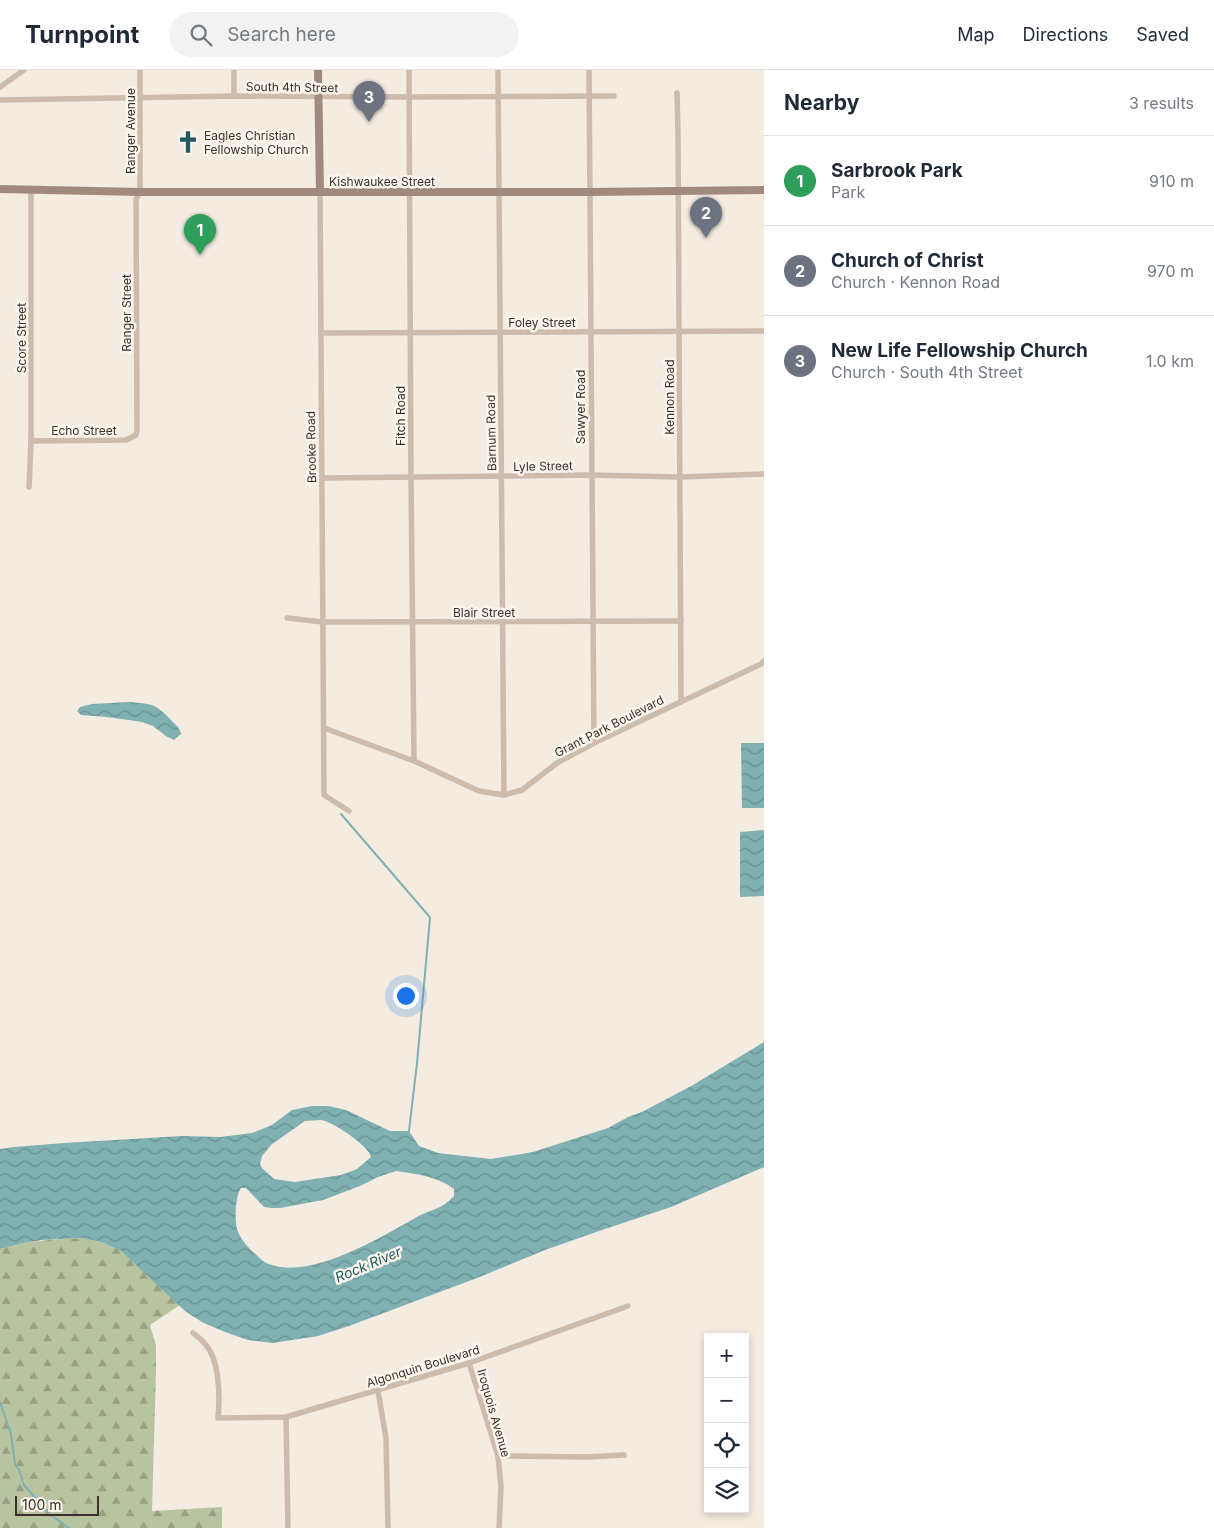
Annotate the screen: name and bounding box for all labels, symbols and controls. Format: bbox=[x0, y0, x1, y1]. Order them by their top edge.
search box bbox=[169, 12, 519, 57]
text: Turnpoint bbox=[25, 20, 139, 49]
icon: search bbox=[187, 21, 215, 49]
text: Search here bbox=[227, 23, 336, 46]
text: Map bbox=[957, 24, 995, 45]
text: Directions bbox=[1023, 24, 1108, 45]
text: Saved bbox=[1136, 24, 1189, 45]
street label: South 4th Street bbox=[246, 79, 338, 95]
pin: 3 bbox=[353, 81, 385, 122]
street label: Ranger Avenue bbox=[123, 88, 138, 174]
text: Nearby bbox=[784, 90, 859, 115]
text: 3 results bbox=[1129, 93, 1194, 113]
place label: Eagles Christian Fellowship Church bbox=[204, 128, 309, 157]
church icon: Eagles Christian Fellowship Church bbox=[175, 129, 201, 155]
text: Sarbrook Park bbox=[831, 159, 963, 182]
text: 1 bbox=[797, 171, 803, 191]
text: 910 m bbox=[1149, 171, 1194, 191]
street label: Kishwaukee Street bbox=[329, 174, 435, 189]
text: Park bbox=[831, 182, 865, 202]
pin: 2 bbox=[690, 197, 722, 238]
pin: 1 bbox=[184, 214, 216, 255]
text: Church of Christ bbox=[831, 249, 984, 272]
text: 2 bbox=[795, 261, 805, 281]
text: 970 m bbox=[1147, 261, 1194, 281]
text: Church · Kennon Road bbox=[831, 272, 1000, 292]
street label: Ranger Street bbox=[119, 274, 134, 352]
street label: Score Street bbox=[14, 303, 29, 373]
street label: Foley Street bbox=[508, 315, 576, 330]
text: New Life Fellowship Church bbox=[831, 339, 1088, 362]
text: 3 bbox=[795, 351, 805, 371]
text: 1.0 km bbox=[1146, 351, 1194, 371]
street label: Kennon Road bbox=[662, 359, 677, 435]
text: Church · South 4th Street bbox=[831, 362, 1023, 382]
street label: Sawyer Road bbox=[573, 370, 588, 444]
street label: Fitch Road bbox=[393, 386, 408, 446]
street label: Barnum Road bbox=[483, 395, 499, 471]
street label: Brooke Road bbox=[303, 411, 319, 483]
street label: Echo Street bbox=[51, 423, 117, 438]
street label: Lyle Street bbox=[513, 458, 573, 474]
street label: Blair Street bbox=[453, 605, 515, 620]
street label: Grant Park Boulevard bbox=[552, 692, 666, 760]
your location bbox=[393, 983, 419, 1009]
water label: Rock River bbox=[332, 1242, 404, 1286]
map controls bbox=[704, 1333, 749, 1513]
button: + bbox=[704, 1333, 749, 1378]
street label: Algonquin Boulevard bbox=[365, 1342, 481, 1390]
street label: Iroquois Avenue bbox=[474, 1367, 514, 1459]
button: − bbox=[704, 1378, 749, 1423]
button: locate bbox=[704, 1423, 749, 1468]
button: layers bbox=[704, 1468, 749, 1513]
scale bar bbox=[15, 1493, 99, 1516]
text: 100 m bbox=[22, 1496, 62, 1513]

